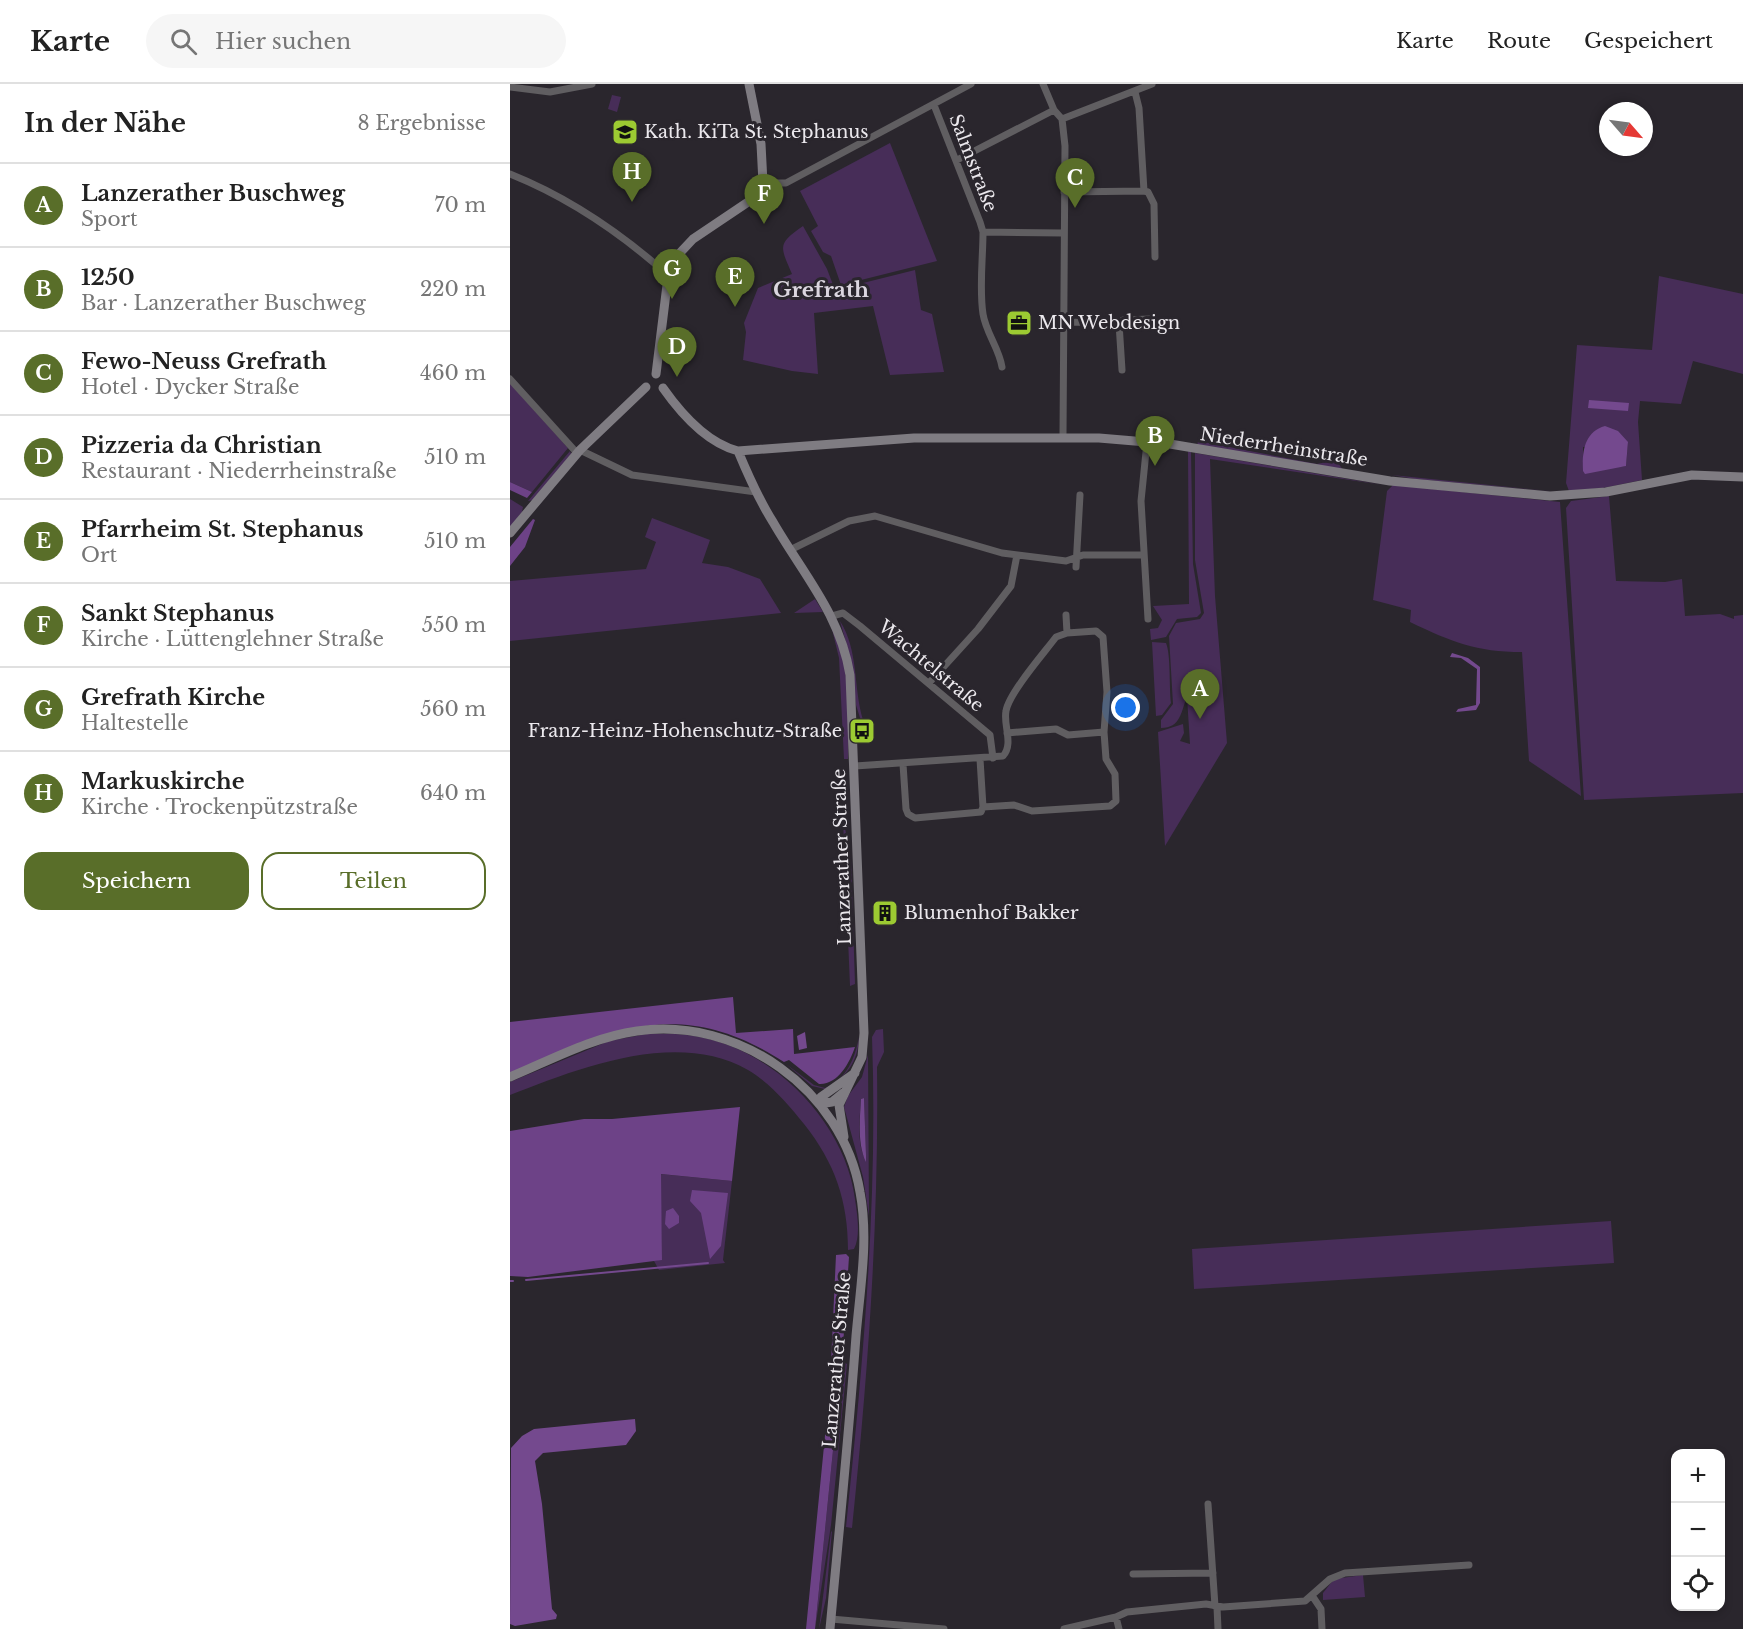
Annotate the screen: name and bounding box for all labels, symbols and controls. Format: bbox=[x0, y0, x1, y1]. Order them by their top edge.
search box bbox=[146, 14, 566, 68]
text: Karte bbox=[30, 24, 110, 59]
icon: search bbox=[167, 25, 200, 58]
text: Hier suchen bbox=[215, 28, 351, 55]
text: Karte bbox=[1396, 28, 1454, 54]
text: Route bbox=[1487, 28, 1551, 54]
text: Gespeichert bbox=[1584, 28, 1713, 54]
north arrow bbox=[1599, 102, 1653, 156]
text: In der Nähe bbox=[24, 107, 186, 139]
text: 8 Ergebnisse bbox=[357, 111, 486, 135]
street label: Salmstraße bbox=[944, 111, 1002, 215]
school or university icon: Kath. KiTa St. Stephanus bbox=[610, 117, 640, 147]
place label: Kath. KiTa St. Stephanus bbox=[644, 121, 869, 143]
pin: H bbox=[612, 152, 652, 202]
pin: C bbox=[1056, 158, 1094, 208]
pin: F bbox=[744, 174, 784, 224]
text: Lanzerather Buschweg bbox=[81, 180, 345, 207]
text: A bbox=[35, 193, 52, 217]
text: 70 m bbox=[434, 193, 486, 217]
text: Sport bbox=[81, 207, 138, 231]
pin: G bbox=[652, 250, 692, 299]
pin: E bbox=[716, 258, 754, 307]
text: 1250 bbox=[81, 264, 135, 291]
text: B bbox=[36, 277, 51, 301]
text: 220 m bbox=[420, 277, 486, 301]
district label: Grefrath bbox=[773, 277, 869, 303]
text: Bar · Lanzerather Buschweg bbox=[81, 291, 366, 315]
office icon: MN Webdesign bbox=[1004, 308, 1034, 338]
place label: MN Webdesign bbox=[1038, 312, 1180, 334]
pin: D bbox=[658, 328, 696, 377]
text: Fewo-Neuss Grefrath bbox=[81, 348, 327, 375]
text: C bbox=[35, 361, 52, 385]
text: 460 m bbox=[420, 361, 486, 385]
text: Hotel · Dycker Straße bbox=[81, 375, 299, 399]
pin: B bbox=[1136, 416, 1174, 466]
street label: Niederrheinstraße bbox=[1199, 423, 1369, 471]
text: Pizzeria da Christian bbox=[81, 432, 322, 459]
text: D bbox=[34, 445, 53, 469]
text: 510 m bbox=[424, 445, 486, 469]
text: Restaurant · Niederrheinstraße bbox=[81, 459, 397, 483]
text: Pfarrheim St. Stephanus bbox=[81, 516, 363, 543]
text: E bbox=[36, 529, 51, 553]
text: 510 m bbox=[424, 529, 486, 553]
text: Ort bbox=[81, 543, 117, 567]
text: Sankt Stephanus bbox=[81, 600, 274, 627]
text: F bbox=[37, 613, 50, 637]
text: 550 m bbox=[422, 613, 486, 637]
street label: Wachtelstraße bbox=[873, 615, 988, 716]
text: Kirche · Lüttenglehner Straße bbox=[81, 627, 384, 651]
pin: A bbox=[1180, 670, 1220, 719]
text: Grefrath Kirche bbox=[81, 684, 265, 711]
your location bbox=[1111, 693, 1140, 722]
text: G bbox=[35, 697, 52, 721]
text: 560 m bbox=[420, 697, 486, 721]
text: Haltestelle bbox=[81, 711, 189, 735]
bus stop icon: Franz-Heinz-Hohenschutz-Straße bbox=[847, 716, 877, 746]
place label: Franz-Heinz-Hohenschutz-Straße bbox=[528, 720, 842, 742]
text: Markuskirche bbox=[81, 768, 245, 795]
street label: Lanzerather Straße bbox=[828, 768, 856, 946]
text: H bbox=[34, 781, 53, 805]
text: 640 m bbox=[420, 781, 486, 805]
text: Kirche · Trockenpützstraße bbox=[81, 795, 358, 819]
button: Speichern bbox=[24, 852, 249, 910]
button: Teilen bbox=[261, 852, 486, 910]
building icon: Blumenhof Bakker bbox=[870, 898, 900, 928]
place label: Blumenhof Bakker bbox=[904, 902, 1079, 924]
street label: Lanzerather Straße bbox=[818, 1271, 856, 1449]
map controls bbox=[1671, 1449, 1725, 1611]
button: + bbox=[1671, 1449, 1725, 1503]
button: − bbox=[1671, 1503, 1725, 1557]
button: locate bbox=[1671, 1557, 1725, 1611]

